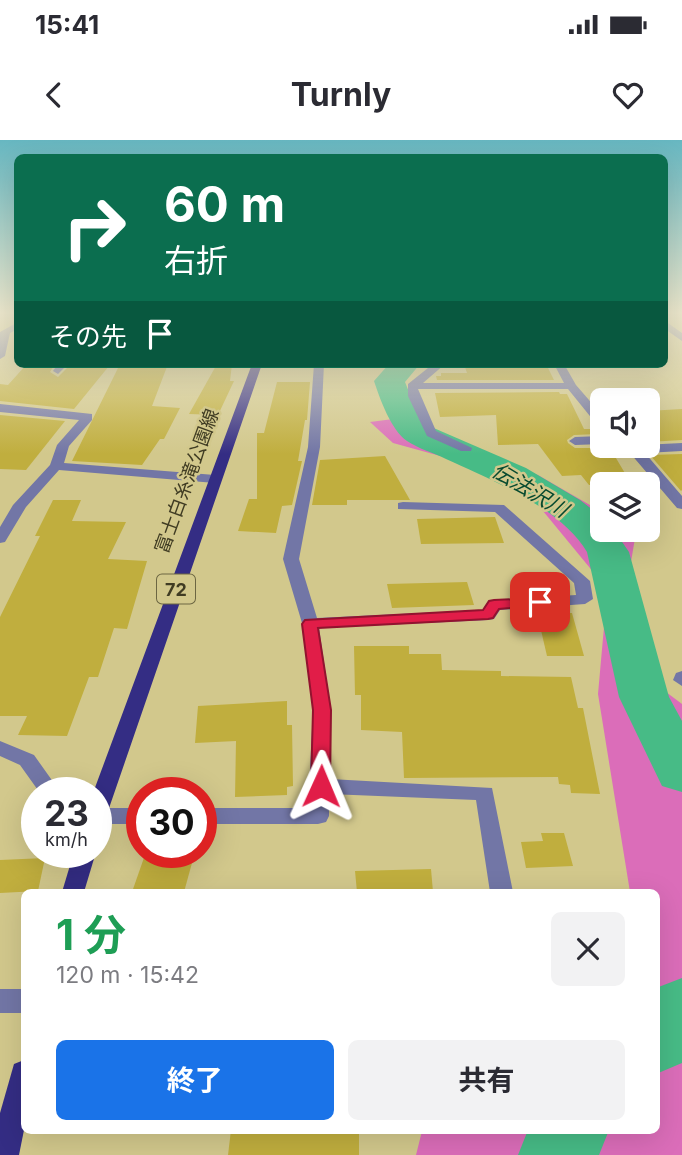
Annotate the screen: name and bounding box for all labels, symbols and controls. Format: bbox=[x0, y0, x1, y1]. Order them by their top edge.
text: 15:41 bbox=[35, 9, 99, 40]
text: Turnly bbox=[291, 75, 391, 114]
icon: back bbox=[35, 76, 73, 114]
icon: heart bbox=[609, 76, 647, 114]
text: 60 m bbox=[164, 175, 285, 234]
icon: right bbox=[49, 182, 140, 273]
text: 右折 bbox=[164, 241, 228, 280]
icon: arrive bbox=[141, 315, 179, 353]
text: その先 bbox=[49, 321, 127, 352]
map controls bbox=[590, 388, 660, 542]
button: sound bbox=[590, 388, 660, 458]
street label: 富士白糸滝公園線 bbox=[150, 406, 224, 556]
water label: 伝法沢川 bbox=[488, 458, 574, 523]
button: layers bbox=[590, 472, 660, 542]
pin bbox=[510, 572, 570, 632]
road number: 72 bbox=[157, 574, 195, 603]
icon: arrive bbox=[521, 583, 559, 621]
position arrow bbox=[284, 749, 358, 823]
speed limit sign: 30 bbox=[126, 777, 217, 868]
text: 23 bbox=[44, 792, 89, 834]
text: km/h bbox=[45, 829, 88, 850]
text: 1 分 bbox=[56, 909, 126, 960]
button: close bbox=[551, 912, 625, 986]
text: 120 m · 15:42 bbox=[56, 961, 199, 989]
button: 終了 bbox=[56, 1040, 334, 1120]
button: 共有 bbox=[348, 1040, 625, 1120]

